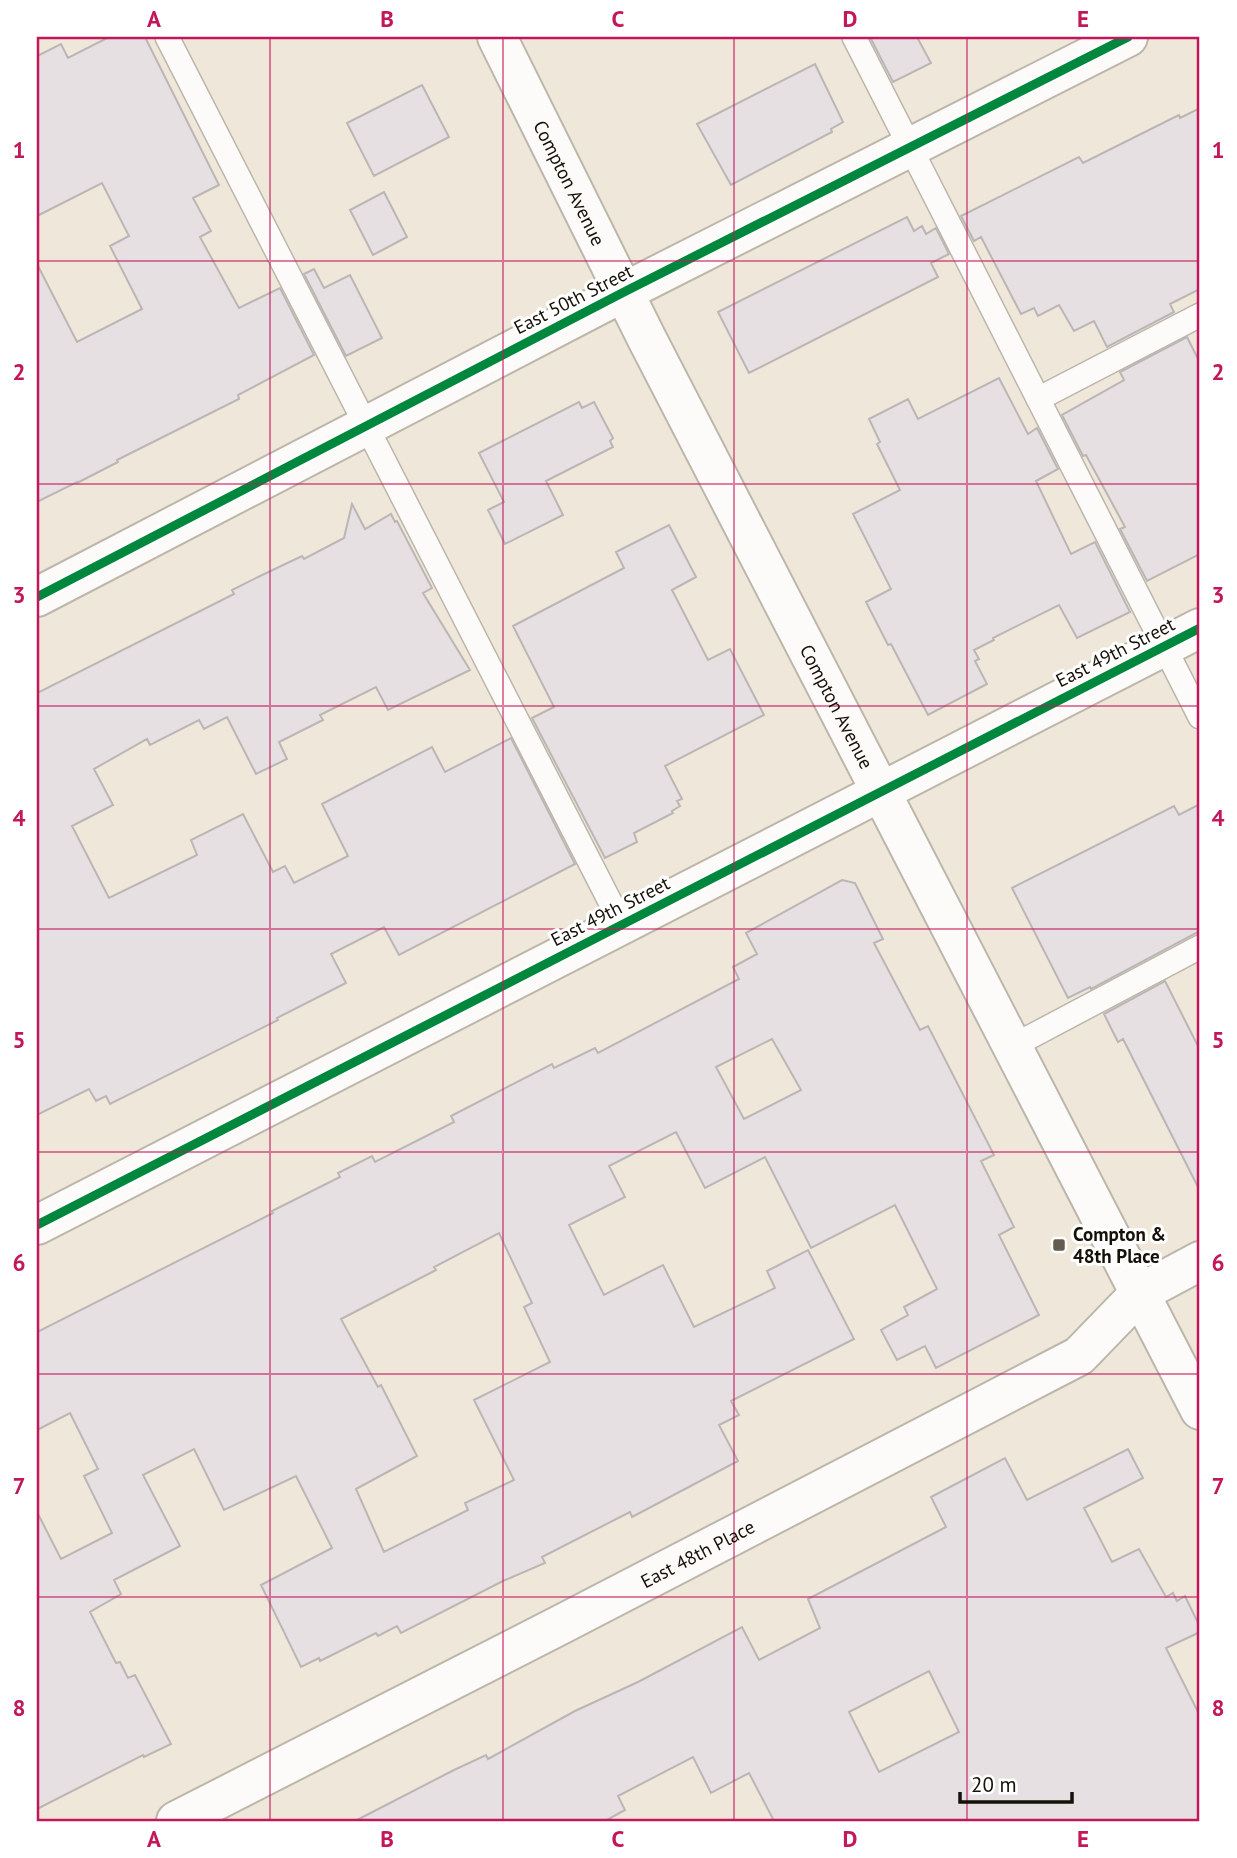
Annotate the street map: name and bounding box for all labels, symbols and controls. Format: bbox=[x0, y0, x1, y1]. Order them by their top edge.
text: A bbox=[147, 4, 161, 33]
text: B bbox=[380, 4, 394, 33]
text: C bbox=[612, 4, 625, 33]
text: D bbox=[843, 4, 857, 33]
text: E bbox=[1077, 4, 1089, 33]
street label: Compton Avenue bbox=[528, 116, 611, 250]
text: 1 bbox=[12, 135, 26, 164]
text: 1 bbox=[1211, 135, 1225, 164]
street label: East 50th Street bbox=[510, 258, 637, 339]
text: 2 bbox=[12, 357, 26, 386]
text: 2 bbox=[1211, 357, 1225, 386]
text: 3 bbox=[12, 580, 26, 609]
text: 3 bbox=[1211, 580, 1225, 609]
street label: East 49th Street bbox=[1052, 611, 1179, 692]
street label: Compton Avenue bbox=[795, 640, 879, 773]
text: 4 bbox=[12, 803, 26, 832]
text: 4 bbox=[1211, 803, 1225, 832]
street label: East 49th Street bbox=[547, 870, 674, 951]
text: 5 bbox=[12, 1025, 26, 1054]
text: 5 bbox=[1211, 1025, 1225, 1054]
place label: Compton & 48th Place bbox=[1073, 1222, 1166, 1268]
marker: Compton & 48th Place bbox=[1051, 1237, 1067, 1253]
text: 6 bbox=[12, 1248, 26, 1277]
text: 6 bbox=[1211, 1248, 1225, 1277]
text: 7 bbox=[12, 1471, 26, 1500]
text: 7 bbox=[1211, 1471, 1225, 1500]
street label: East 48th Place bbox=[636, 1514, 759, 1593]
text: 8 bbox=[12, 1693, 26, 1722]
text: 8 bbox=[1211, 1693, 1225, 1722]
scale bar bbox=[960, 1760, 1072, 1804]
text: 20 m bbox=[971, 1771, 1017, 1798]
text: A bbox=[147, 1824, 161, 1853]
text: B bbox=[380, 1824, 394, 1853]
text: C bbox=[612, 1824, 625, 1853]
text: D bbox=[843, 1824, 857, 1853]
text: E bbox=[1077, 1824, 1089, 1853]

